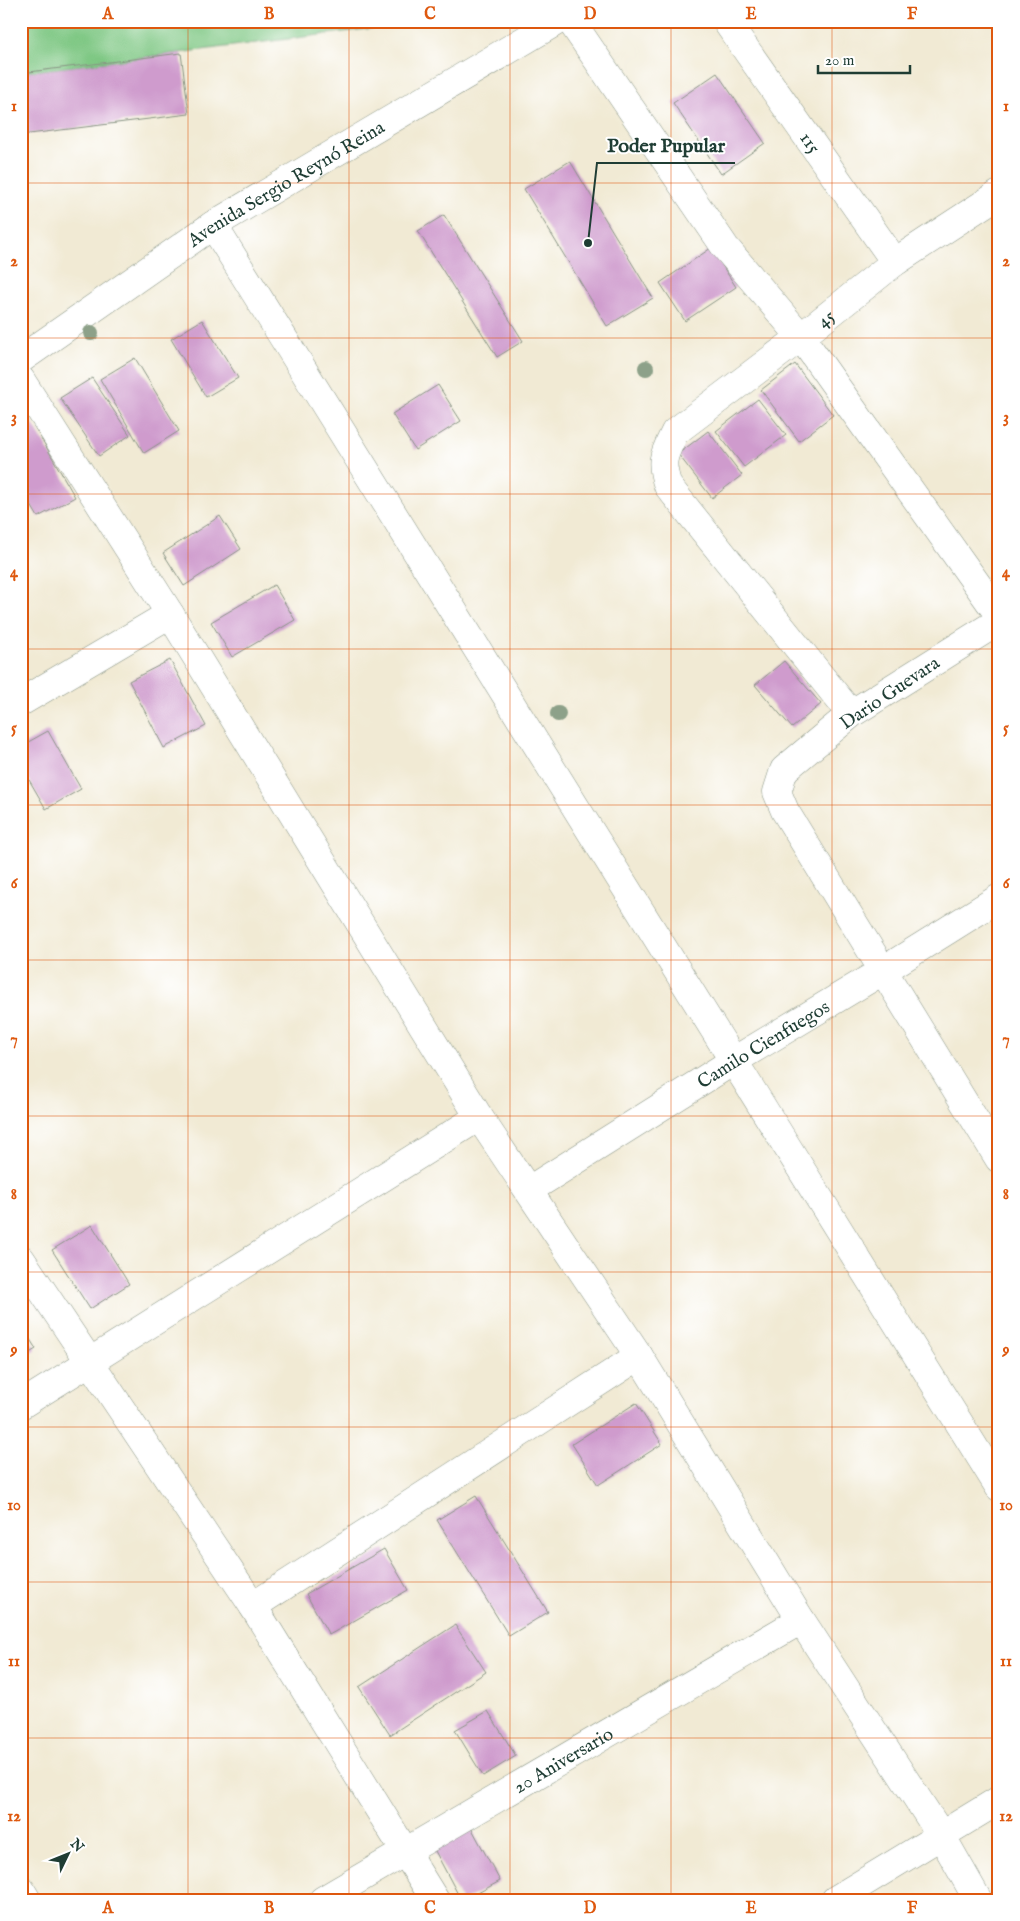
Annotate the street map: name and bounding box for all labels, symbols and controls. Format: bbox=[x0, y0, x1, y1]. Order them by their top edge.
text: A bbox=[102, 5, 115, 25]
text: B bbox=[264, 5, 275, 25]
text: C bbox=[424, 5, 436, 25]
text: D bbox=[584, 5, 597, 25]
text: E bbox=[745, 5, 757, 25]
text: F bbox=[907, 5, 918, 25]
scale bar bbox=[818, 42, 910, 74]
text: 20 m bbox=[825, 51, 855, 70]
text: 1 bbox=[11, 97, 17, 117]
text: 1 bbox=[1003, 97, 1009, 117]
street label: Avenida Sergio Reynó Reina bbox=[183, 116, 390, 254]
callout: Poder Pupular bbox=[597, 128, 735, 163]
street label: 115 bbox=[793, 128, 825, 159]
text: Poder Pupular bbox=[607, 134, 726, 159]
text: 2 bbox=[10, 252, 18, 272]
text: 2 bbox=[1002, 252, 1010, 272]
street label: 45 bbox=[813, 305, 840, 334]
text: 3 bbox=[11, 408, 17, 428]
text: 3 bbox=[1003, 408, 1009, 428]
text: 4 bbox=[10, 563, 19, 583]
text: 4 bbox=[1002, 563, 1011, 583]
street label: Dario Guevara bbox=[836, 651, 945, 736]
text: 5 bbox=[11, 719, 17, 739]
text: 5 bbox=[1003, 719, 1009, 739]
text: 6 bbox=[11, 874, 19, 894]
text: 6 bbox=[1003, 874, 1011, 894]
street label: Camilo Cienfuegos bbox=[693, 996, 835, 1095]
text: 7 bbox=[10, 1030, 18, 1050]
text: 7 bbox=[1002, 1030, 1010, 1050]
text: 8 bbox=[11, 1185, 17, 1205]
text: 8 bbox=[1003, 1185, 1009, 1205]
text: 9 bbox=[10, 1341, 18, 1361]
text: 9 bbox=[1002, 1341, 1010, 1361]
text: 10 bbox=[7, 1496, 21, 1516]
text: 10 bbox=[999, 1496, 1013, 1516]
text: 11 bbox=[8, 1652, 20, 1672]
text: 11 bbox=[1000, 1652, 1012, 1672]
street label: 20 Aniversario bbox=[510, 1723, 618, 1800]
text: 12 bbox=[7, 1807, 21, 1827]
text: 12 bbox=[999, 1807, 1013, 1827]
north arrow bbox=[42, 1828, 92, 1878]
text: N bbox=[65, 1835, 87, 1856]
text: A bbox=[102, 1899, 115, 1919]
text: B bbox=[264, 1899, 275, 1919]
text: C bbox=[424, 1899, 436, 1919]
text: D bbox=[584, 1899, 597, 1919]
text: E bbox=[745, 1899, 757, 1919]
text: F bbox=[907, 1899, 918, 1919]

